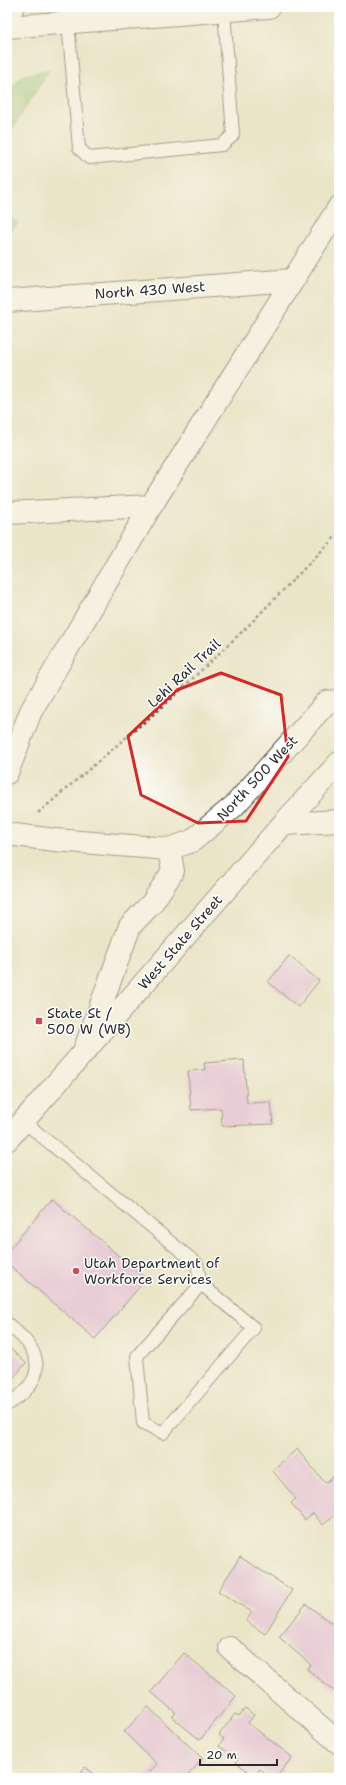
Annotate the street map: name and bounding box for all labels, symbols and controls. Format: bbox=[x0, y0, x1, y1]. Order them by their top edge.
street label: North 430 West bbox=[94, 277, 206, 303]
street label: Lehi Rail Trail bbox=[144, 634, 225, 711]
street label: North 500 West bbox=[213, 731, 301, 825]
street label: West State Street bbox=[134, 891, 226, 993]
place label: State St / 500 W (WB) bbox=[47, 1004, 131, 1038]
marker: State St / 500 W (WB) bbox=[34, 1016, 44, 1026]
place label: Utah Department of Workforce Services bbox=[84, 1254, 220, 1288]
marker: Utah Department of Workforce Services bbox=[71, 1266, 81, 1276]
scale bar bbox=[200, 1741, 277, 1767]
text: 20 m bbox=[206, 1747, 237, 1763]

